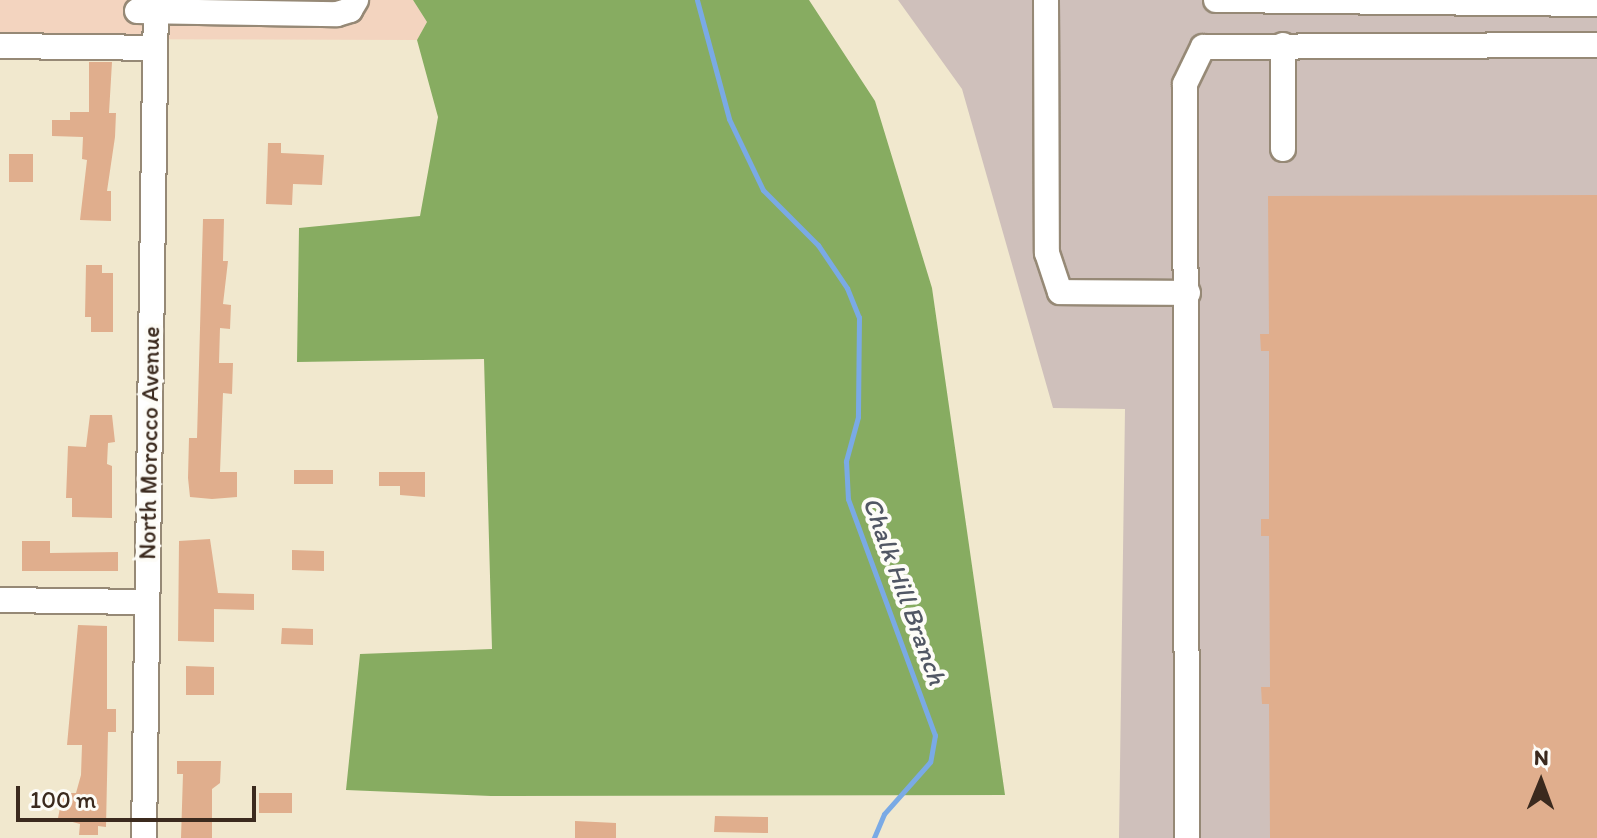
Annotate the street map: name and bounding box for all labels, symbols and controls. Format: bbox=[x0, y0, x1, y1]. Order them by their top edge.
street label: North Morocco Avenue bbox=[133, 326, 165, 560]
water label: Chalk Hill Branch bbox=[856, 493, 952, 689]
north arrow bbox=[1501, 742, 1581, 822]
text: N bbox=[1534, 744, 1549, 771]
scale bar bbox=[20, 770, 260, 820]
text: 100 m bbox=[30, 785, 96, 814]

